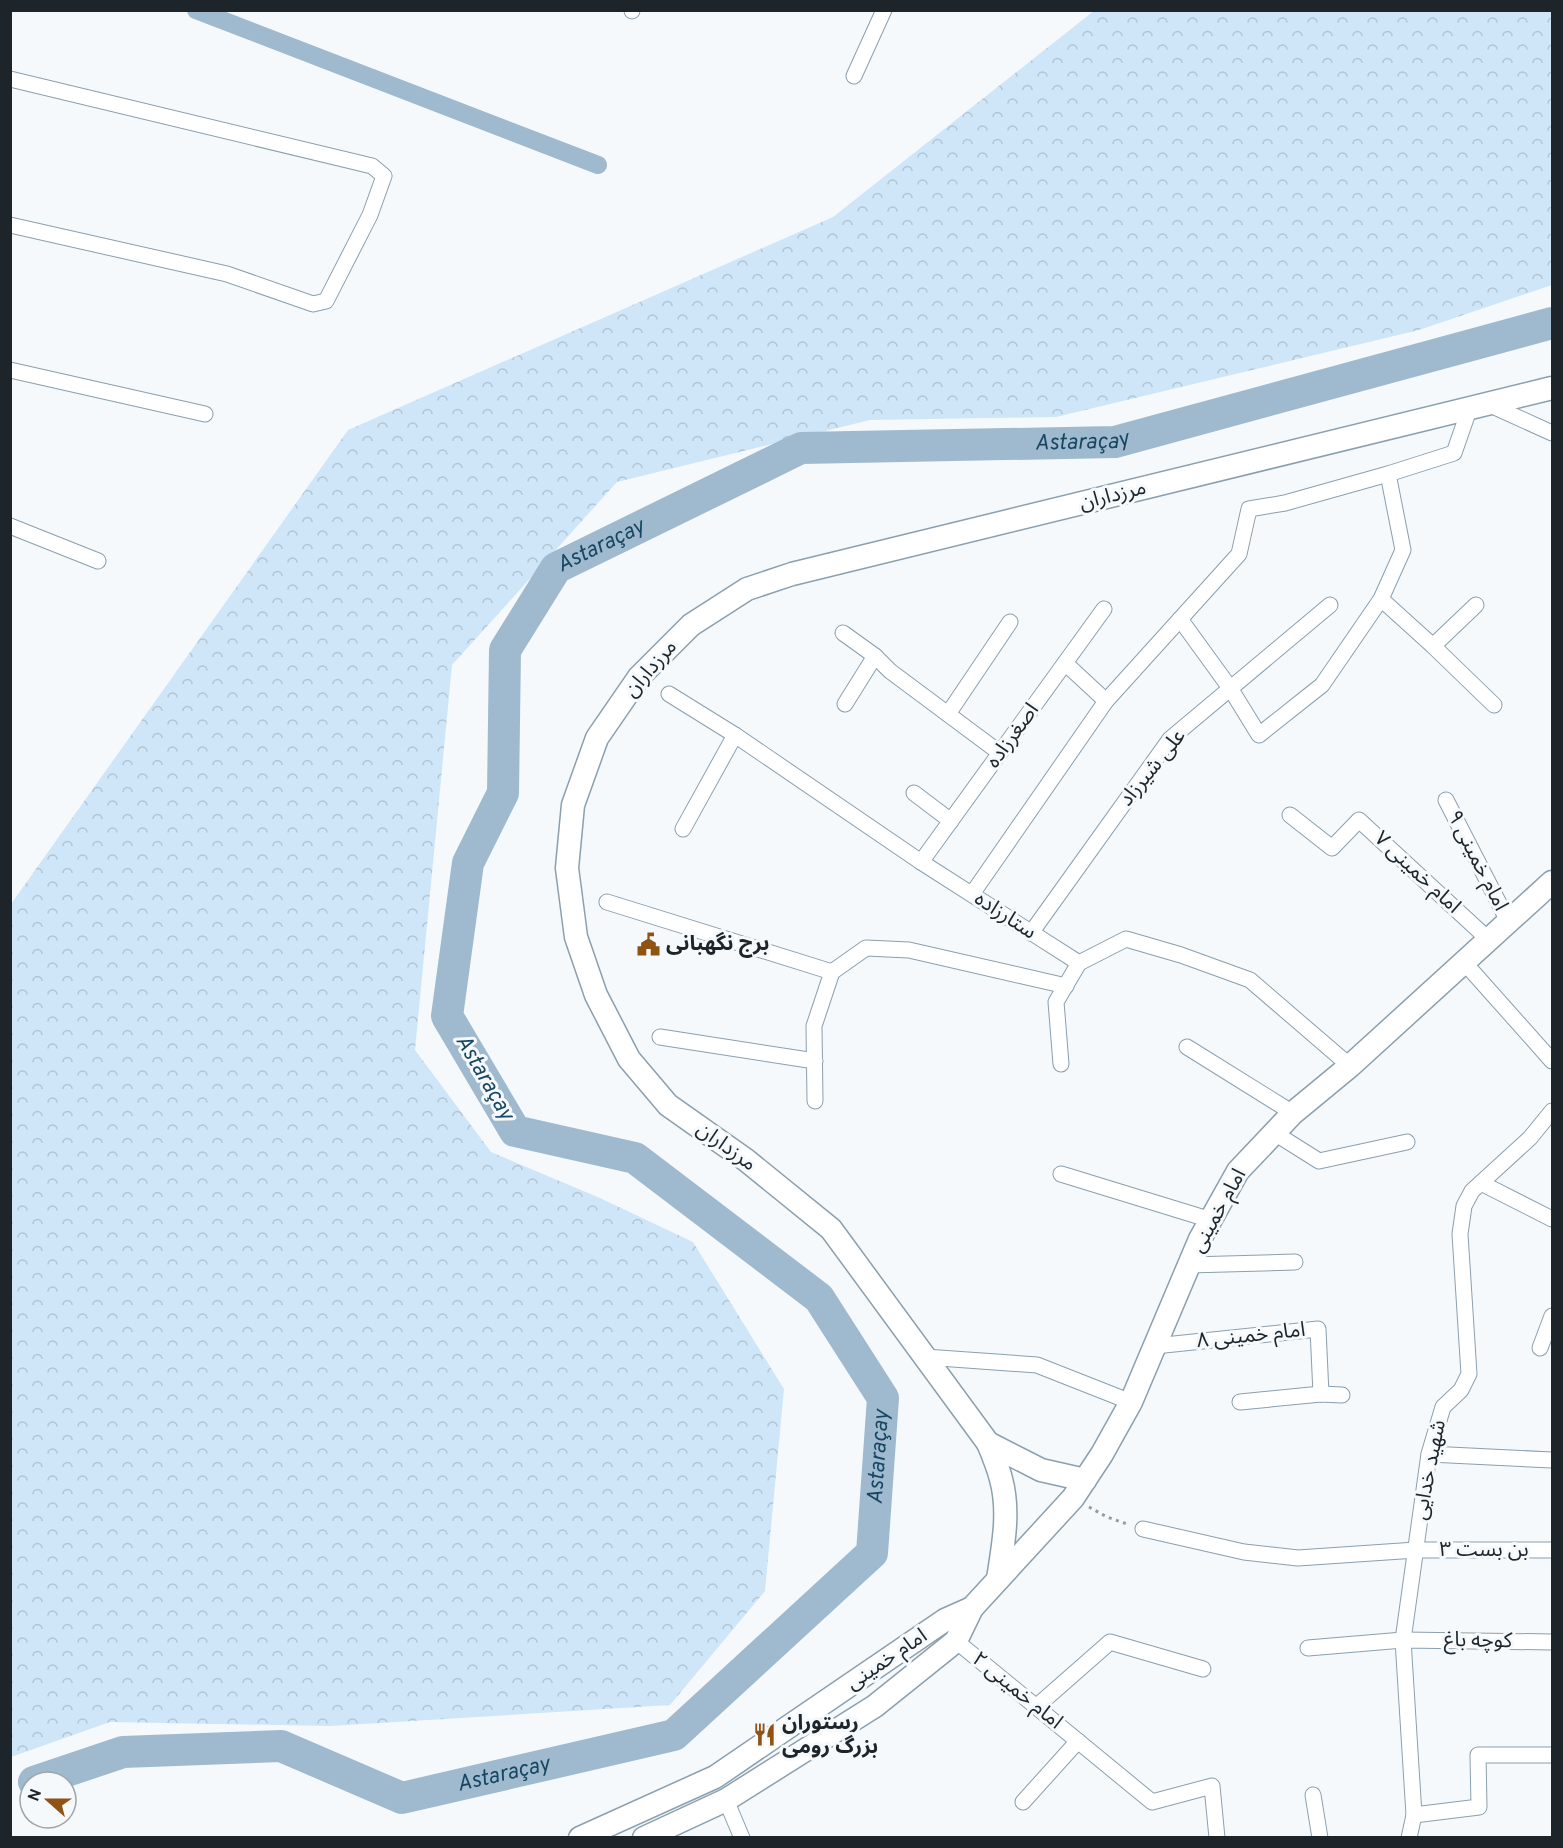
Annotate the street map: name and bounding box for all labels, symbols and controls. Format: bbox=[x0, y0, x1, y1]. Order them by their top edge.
water label: Astaraçay bbox=[1034, 425, 1134, 457]
street label: مرزداران bbox=[1077, 475, 1149, 517]
water label: Astaraçay bbox=[552, 512, 651, 579]
street label: مرزداران bbox=[619, 634, 683, 704]
street label: اصغرزاده bbox=[980, 698, 1046, 774]
street label: علی شیرزاد bbox=[1114, 724, 1192, 812]
street label: امام خمینی ۹ bbox=[1439, 806, 1514, 916]
street label: امام خمینی ۷ bbox=[1367, 826, 1466, 921]
street label: ستارزاده bbox=[969, 886, 1041, 946]
public building icon: برج نگهبانی bbox=[635, 931, 661, 957]
place label: برج نگهبانی bbox=[666, 931, 769, 958]
water label: Astaraçay bbox=[449, 1030, 520, 1127]
street label: مرزداران bbox=[691, 1116, 761, 1178]
street label: امام خمینی bbox=[1185, 1164, 1254, 1258]
street label: امام خمینی ۸ bbox=[1195, 1317, 1307, 1356]
water label: Astaraçay bbox=[862, 1407, 896, 1505]
street label: شهید خدایی bbox=[1407, 1418, 1453, 1522]
street label: بن بست ۳ bbox=[1439, 1537, 1529, 1564]
street label: امام خمینی bbox=[841, 1623, 933, 1698]
street label: کوچه باغ bbox=[1444, 1627, 1513, 1655]
street label: امام خمینی ۲ bbox=[965, 1646, 1068, 1737]
place label: رستوران بزرگ رومی bbox=[782, 1710, 878, 1761]
restaurant icon: رستوران بزرگ رومی bbox=[751, 1722, 777, 1748]
water label: Astaraçay bbox=[454, 1750, 554, 1798]
north arrow bbox=[18, 1770, 78, 1830]
text: N bbox=[24, 1786, 47, 1804]

